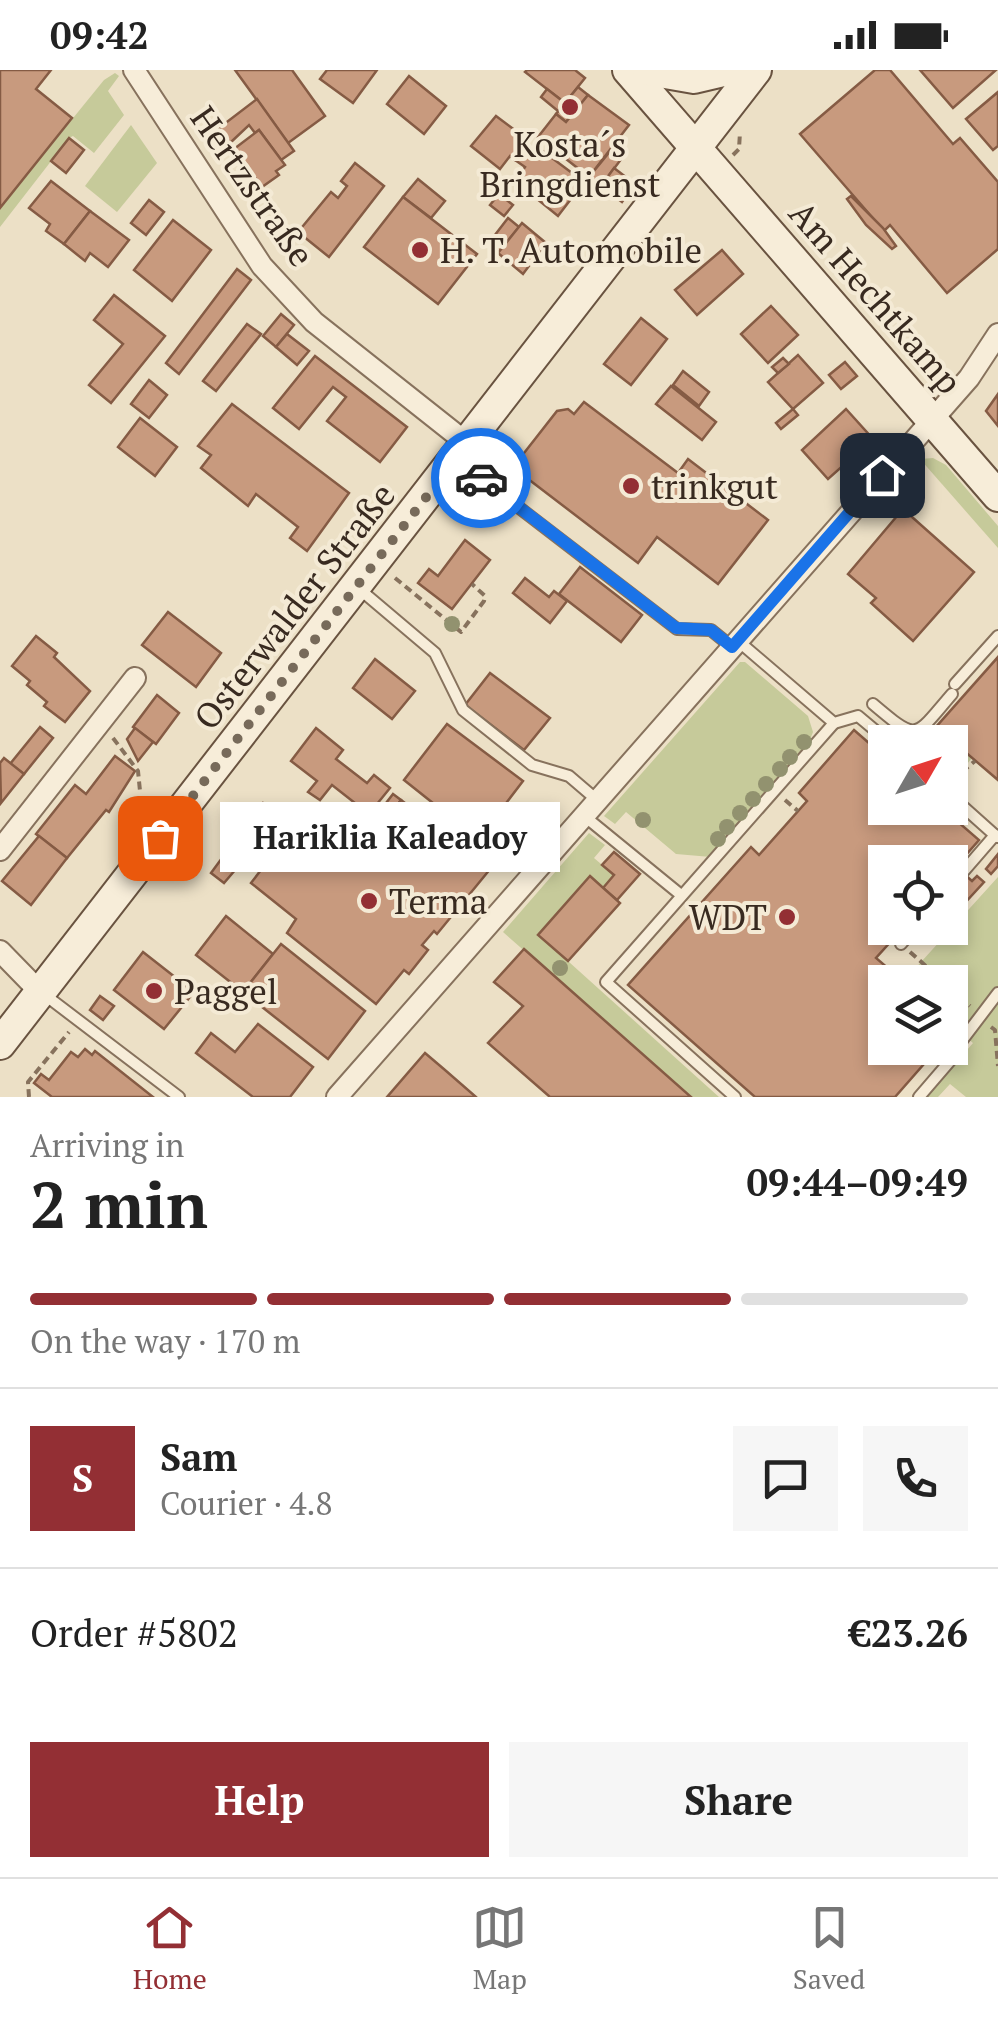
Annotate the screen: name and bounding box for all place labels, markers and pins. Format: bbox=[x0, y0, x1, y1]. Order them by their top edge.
marker: Kosta´s Bringdienst bbox=[559, 96, 581, 118]
place label: Kosta´s Bringdienst bbox=[479, 121, 661, 207]
place label: H. T. Automobile bbox=[440, 227, 702, 273]
marker: H. T. Automobile bbox=[409, 239, 431, 261]
pin bbox=[840, 433, 925, 518]
place label: trinkgut bbox=[651, 463, 778, 509]
marker: trinkgut bbox=[620, 475, 642, 497]
pin bbox=[118, 796, 203, 881]
callout: Hariklia Kaleadoy bbox=[220, 803, 560, 873]
place label: Terma bbox=[389, 878, 487, 924]
marker: Terma bbox=[358, 890, 380, 912]
place label: WDT bbox=[689, 894, 767, 940]
marker: WDT bbox=[776, 906, 798, 928]
place label: Paggel bbox=[174, 968, 277, 1014]
marker: Paggel bbox=[143, 980, 165, 1002]

